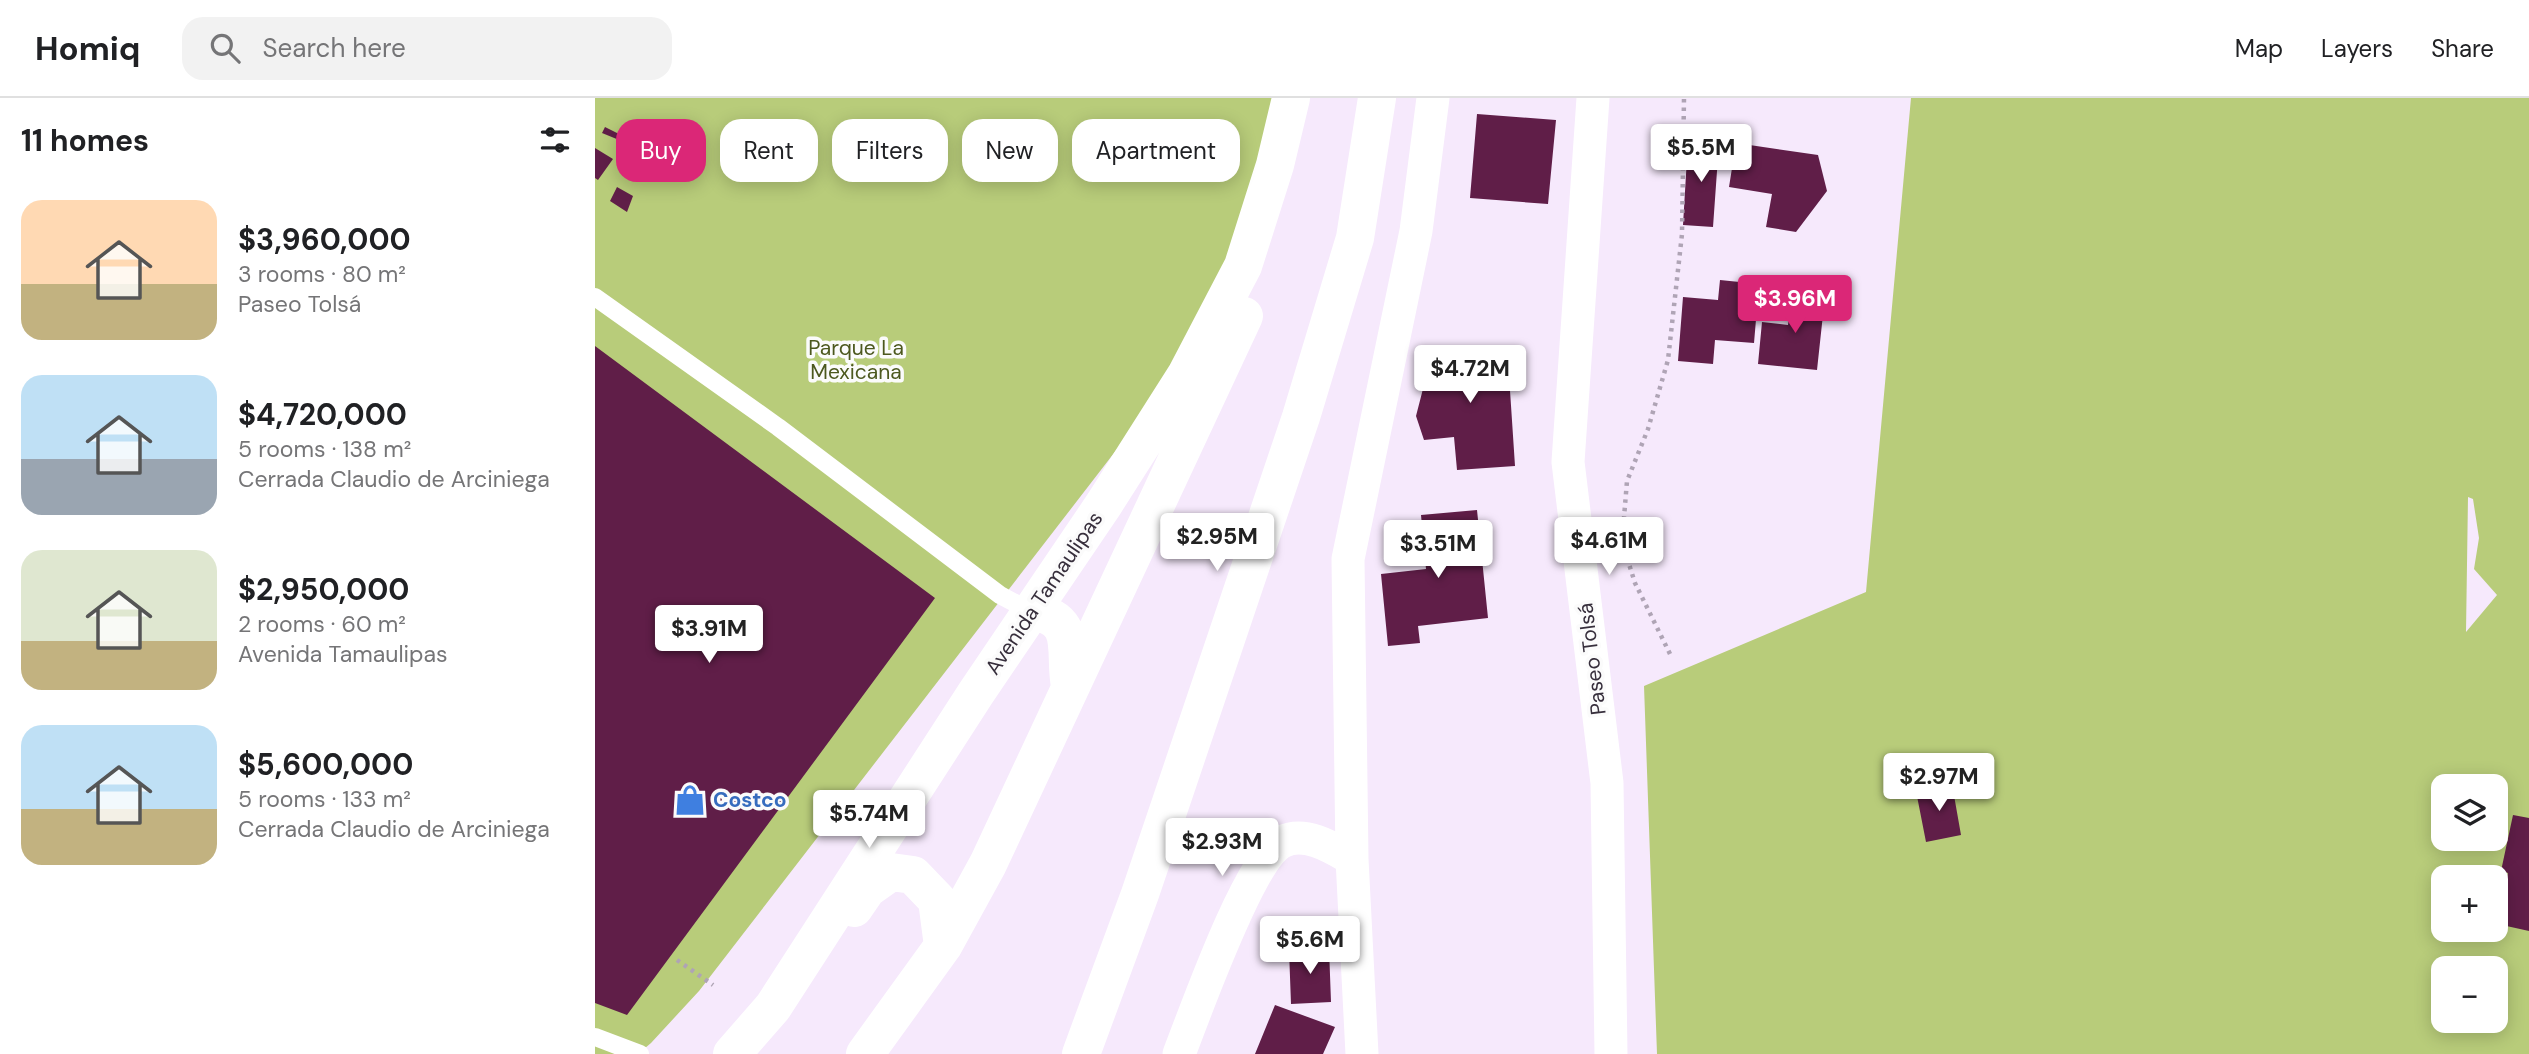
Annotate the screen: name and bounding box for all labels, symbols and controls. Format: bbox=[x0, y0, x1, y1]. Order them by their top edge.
search box bbox=[182, 17, 672, 80]
text: Homiq bbox=[35, 27, 140, 70]
icon: search bbox=[206, 29, 244, 67]
text: Search here bbox=[262, 31, 406, 65]
text: Map bbox=[2235, 33, 2283, 64]
text: Layers bbox=[2321, 33, 2393, 64]
text: Share bbox=[2431, 33, 2494, 64]
chip: Buy bbox=[616, 119, 706, 182]
chip: Rent bbox=[720, 119, 818, 182]
chip: Filters bbox=[832, 119, 948, 182]
chip: New bbox=[962, 119, 1058, 182]
chip: Apartment bbox=[1072, 119, 1240, 182]
text: 11 homes bbox=[21, 121, 149, 160]
icon: filters bbox=[536, 121, 574, 159]
pin: $5.5M bbox=[1652, 125, 1750, 184]
text: $5.5M bbox=[1667, 132, 1735, 162]
text: $3,960,000 bbox=[238, 220, 411, 259]
icon: home bbox=[77, 228, 161, 312]
text: 3 rooms · 80 m² bbox=[238, 259, 406, 289]
pin: $3.96M bbox=[1738, 275, 1852, 335]
text: $3.96M bbox=[1754, 283, 1836, 313]
text: Paseo Tolsá bbox=[238, 289, 361, 319]
park label: Parque La Mexicana bbox=[808, 334, 904, 386]
pin: $4.72M bbox=[1413, 345, 1527, 405]
text: $4.72M bbox=[1430, 353, 1510, 383]
text: $4,720,000 bbox=[238, 395, 407, 434]
icon: home bbox=[77, 403, 161, 487]
text: 5 rooms · 138 m² bbox=[238, 434, 411, 464]
text: Cerrada Claudio de Arciniega bbox=[238, 464, 550, 494]
street label: Avenida Tamaulipas bbox=[979, 506, 1109, 680]
pin: $2.95M bbox=[1160, 514, 1274, 573]
pin: $4.61M bbox=[1552, 518, 1666, 577]
pin: $3.51M bbox=[1381, 520, 1495, 580]
text: $2.95M bbox=[1176, 521, 1258, 551]
text: $4.61M bbox=[1570, 525, 1648, 555]
text: $3.51M bbox=[1400, 528, 1476, 558]
text: $2,950,000 bbox=[238, 570, 409, 609]
icon: home bbox=[77, 578, 161, 662]
street label: Paseo Tolsá bbox=[1571, 601, 1613, 717]
pin: $3.91M bbox=[652, 606, 766, 665]
text: 2 rooms · 60 m² bbox=[238, 609, 406, 639]
text: $3.91M bbox=[671, 613, 747, 643]
text: Avenida Tamaulipas bbox=[238, 639, 447, 669]
text: $5,600,000 bbox=[238, 745, 413, 784]
icon: home bbox=[77, 753, 161, 837]
pin: $2.97M bbox=[1882, 754, 1996, 813]
text: $2.97M bbox=[1899, 761, 1979, 791]
map controls bbox=[2431, 774, 2508, 1033]
button: layers bbox=[2431, 774, 2508, 851]
shop icon: Costco bbox=[673, 783, 707, 817]
text: 5 rooms · 133 m² bbox=[238, 784, 411, 814]
place label: Costco bbox=[713, 786, 787, 814]
pin: $5.74M bbox=[812, 790, 926, 850]
text: $5.74M bbox=[829, 798, 909, 828]
text: Cerrada Claudio de Arciniega bbox=[238, 814, 550, 844]
pin: $2.93M bbox=[1165, 818, 1279, 878]
text: $2.93M bbox=[1182, 826, 1262, 856]
button: + bbox=[2431, 865, 2508, 942]
pin: $5.6M bbox=[1261, 916, 1359, 976]
text: $5.6M bbox=[1276, 924, 1344, 954]
button: − bbox=[2431, 956, 2508, 1033]

